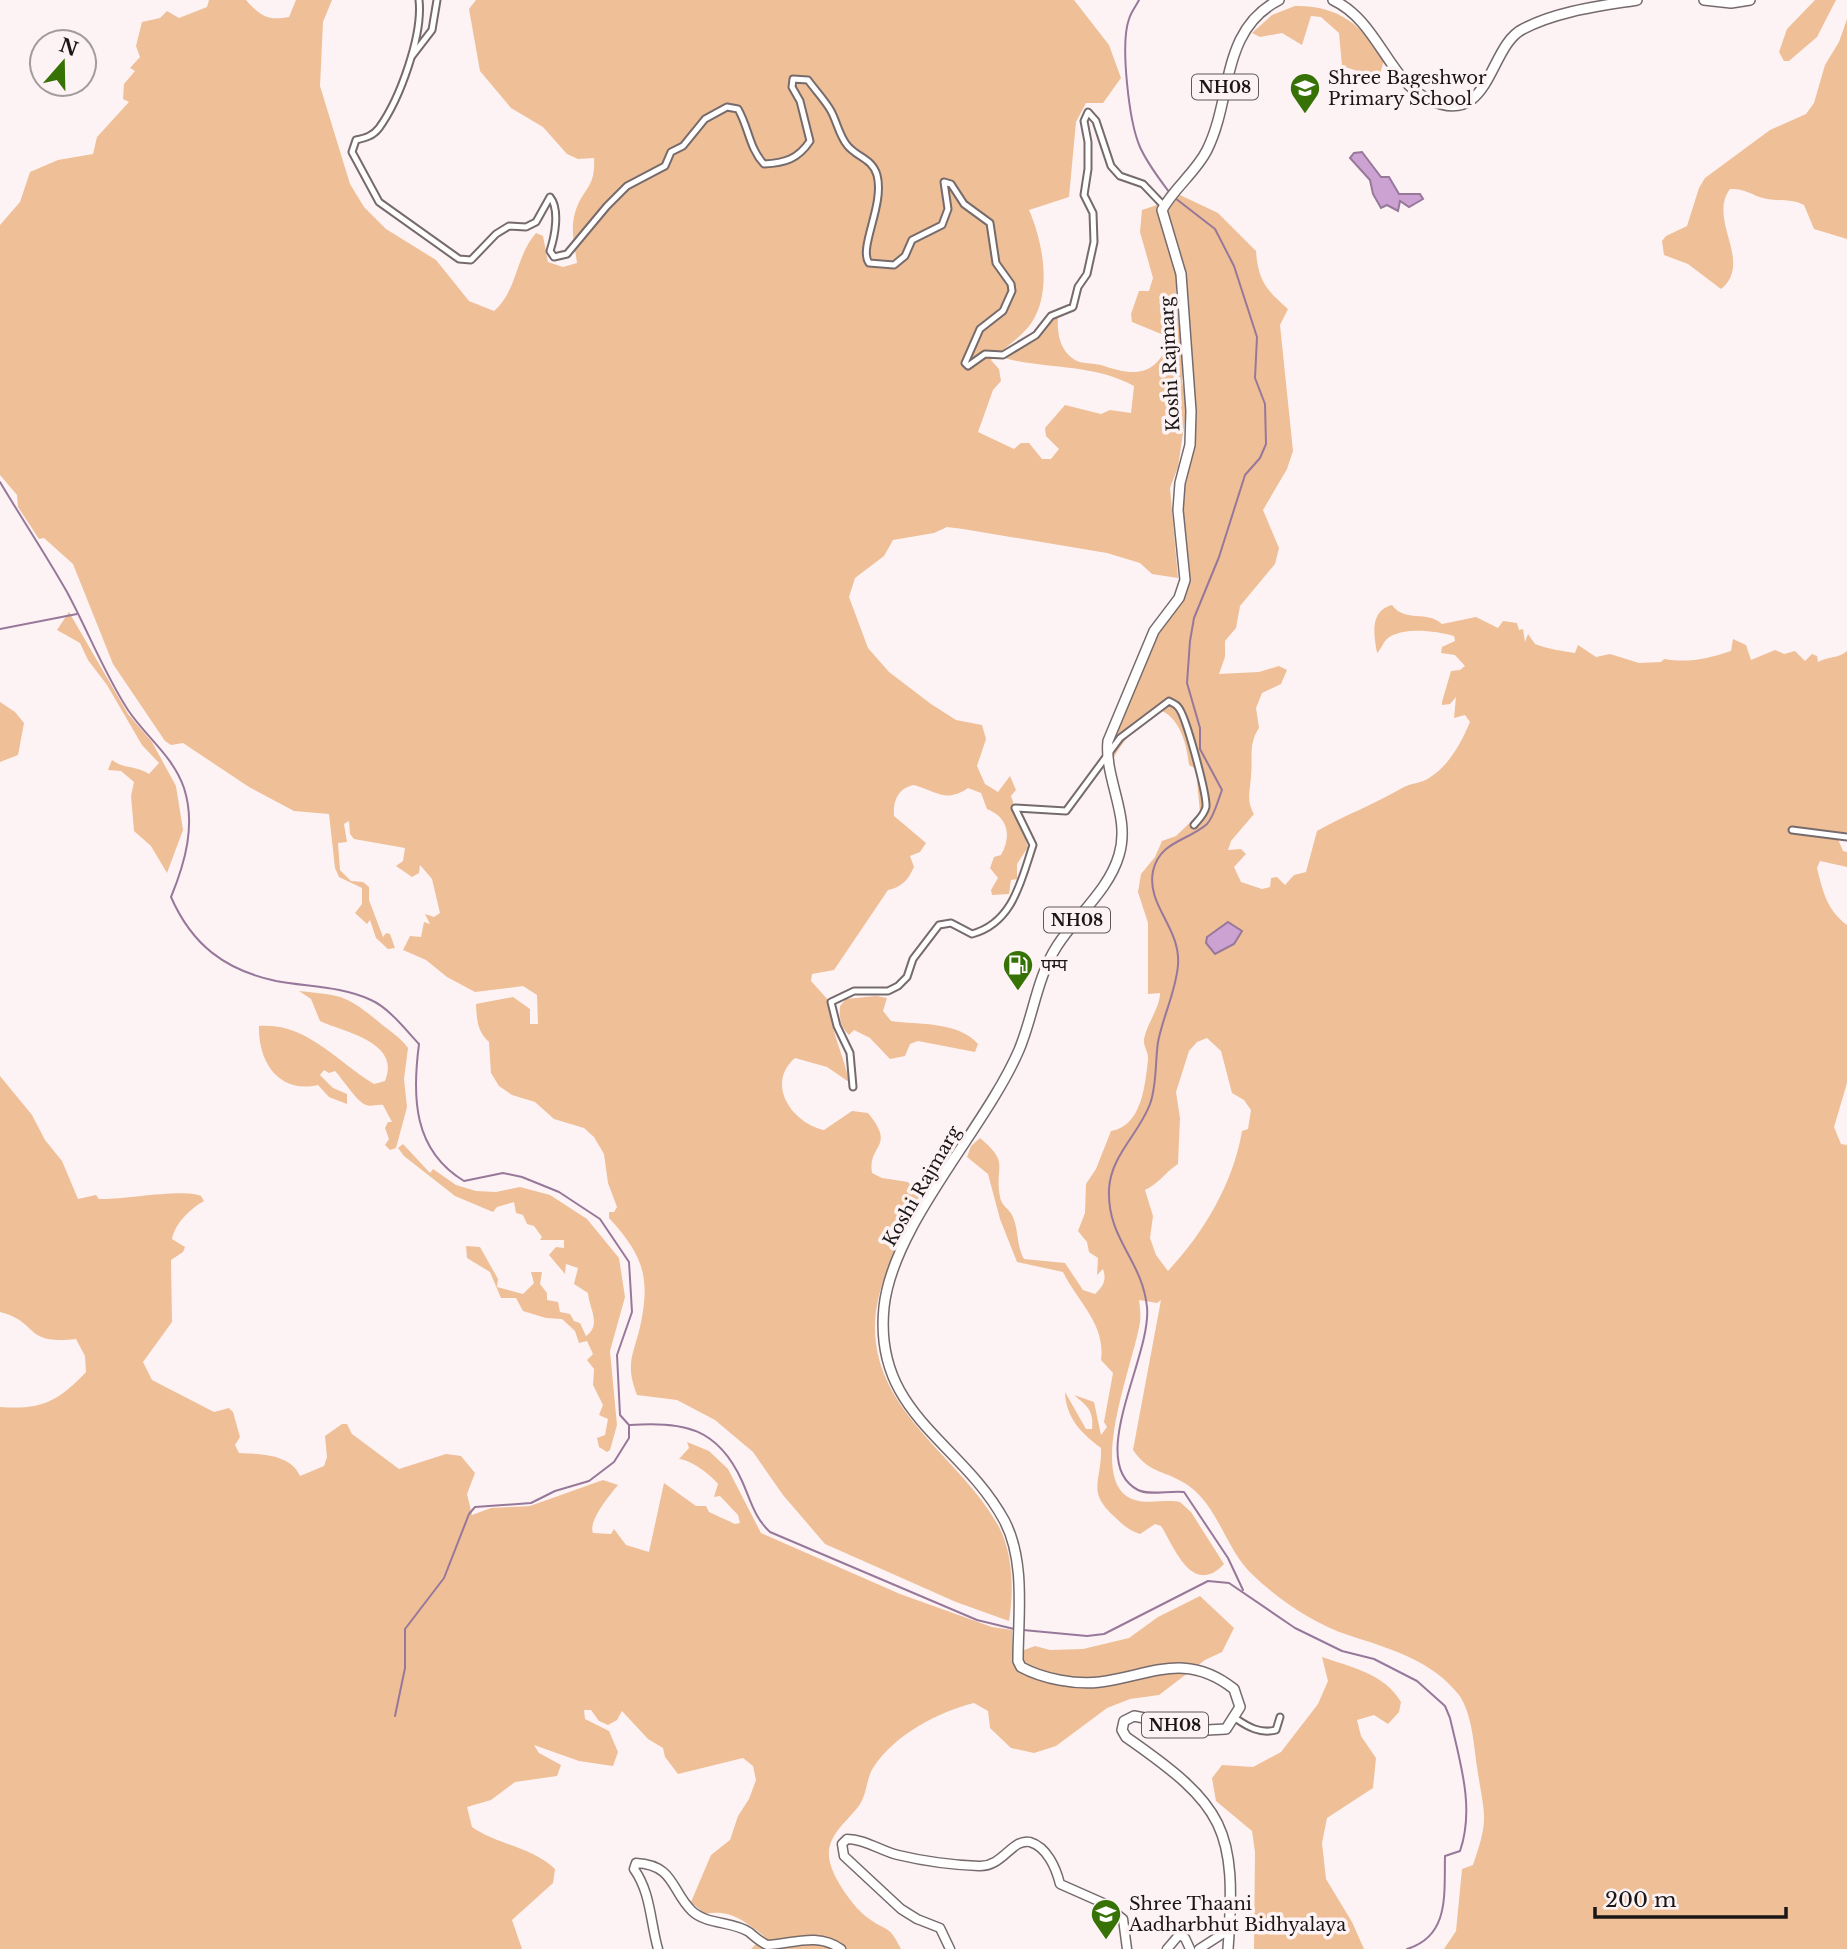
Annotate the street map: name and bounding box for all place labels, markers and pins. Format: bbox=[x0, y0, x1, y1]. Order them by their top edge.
place label: Shree Bageshwor Primary School bbox=[1328, 67, 1487, 110]
school or university icon: Shree Bageshwor Primary School bbox=[1288, 71, 1322, 115]
fuel station icon: पम्प bbox=[1001, 948, 1035, 992]
place label: पम्प bbox=[1041, 954, 1068, 976]
place label: Shree Thaani Aadharbhut Bidhyalaya bbox=[1128, 1893, 1346, 1936]
school or university icon: Shree Thaani Aadharbhut Bidhyalaya bbox=[1089, 1897, 1123, 1941]

